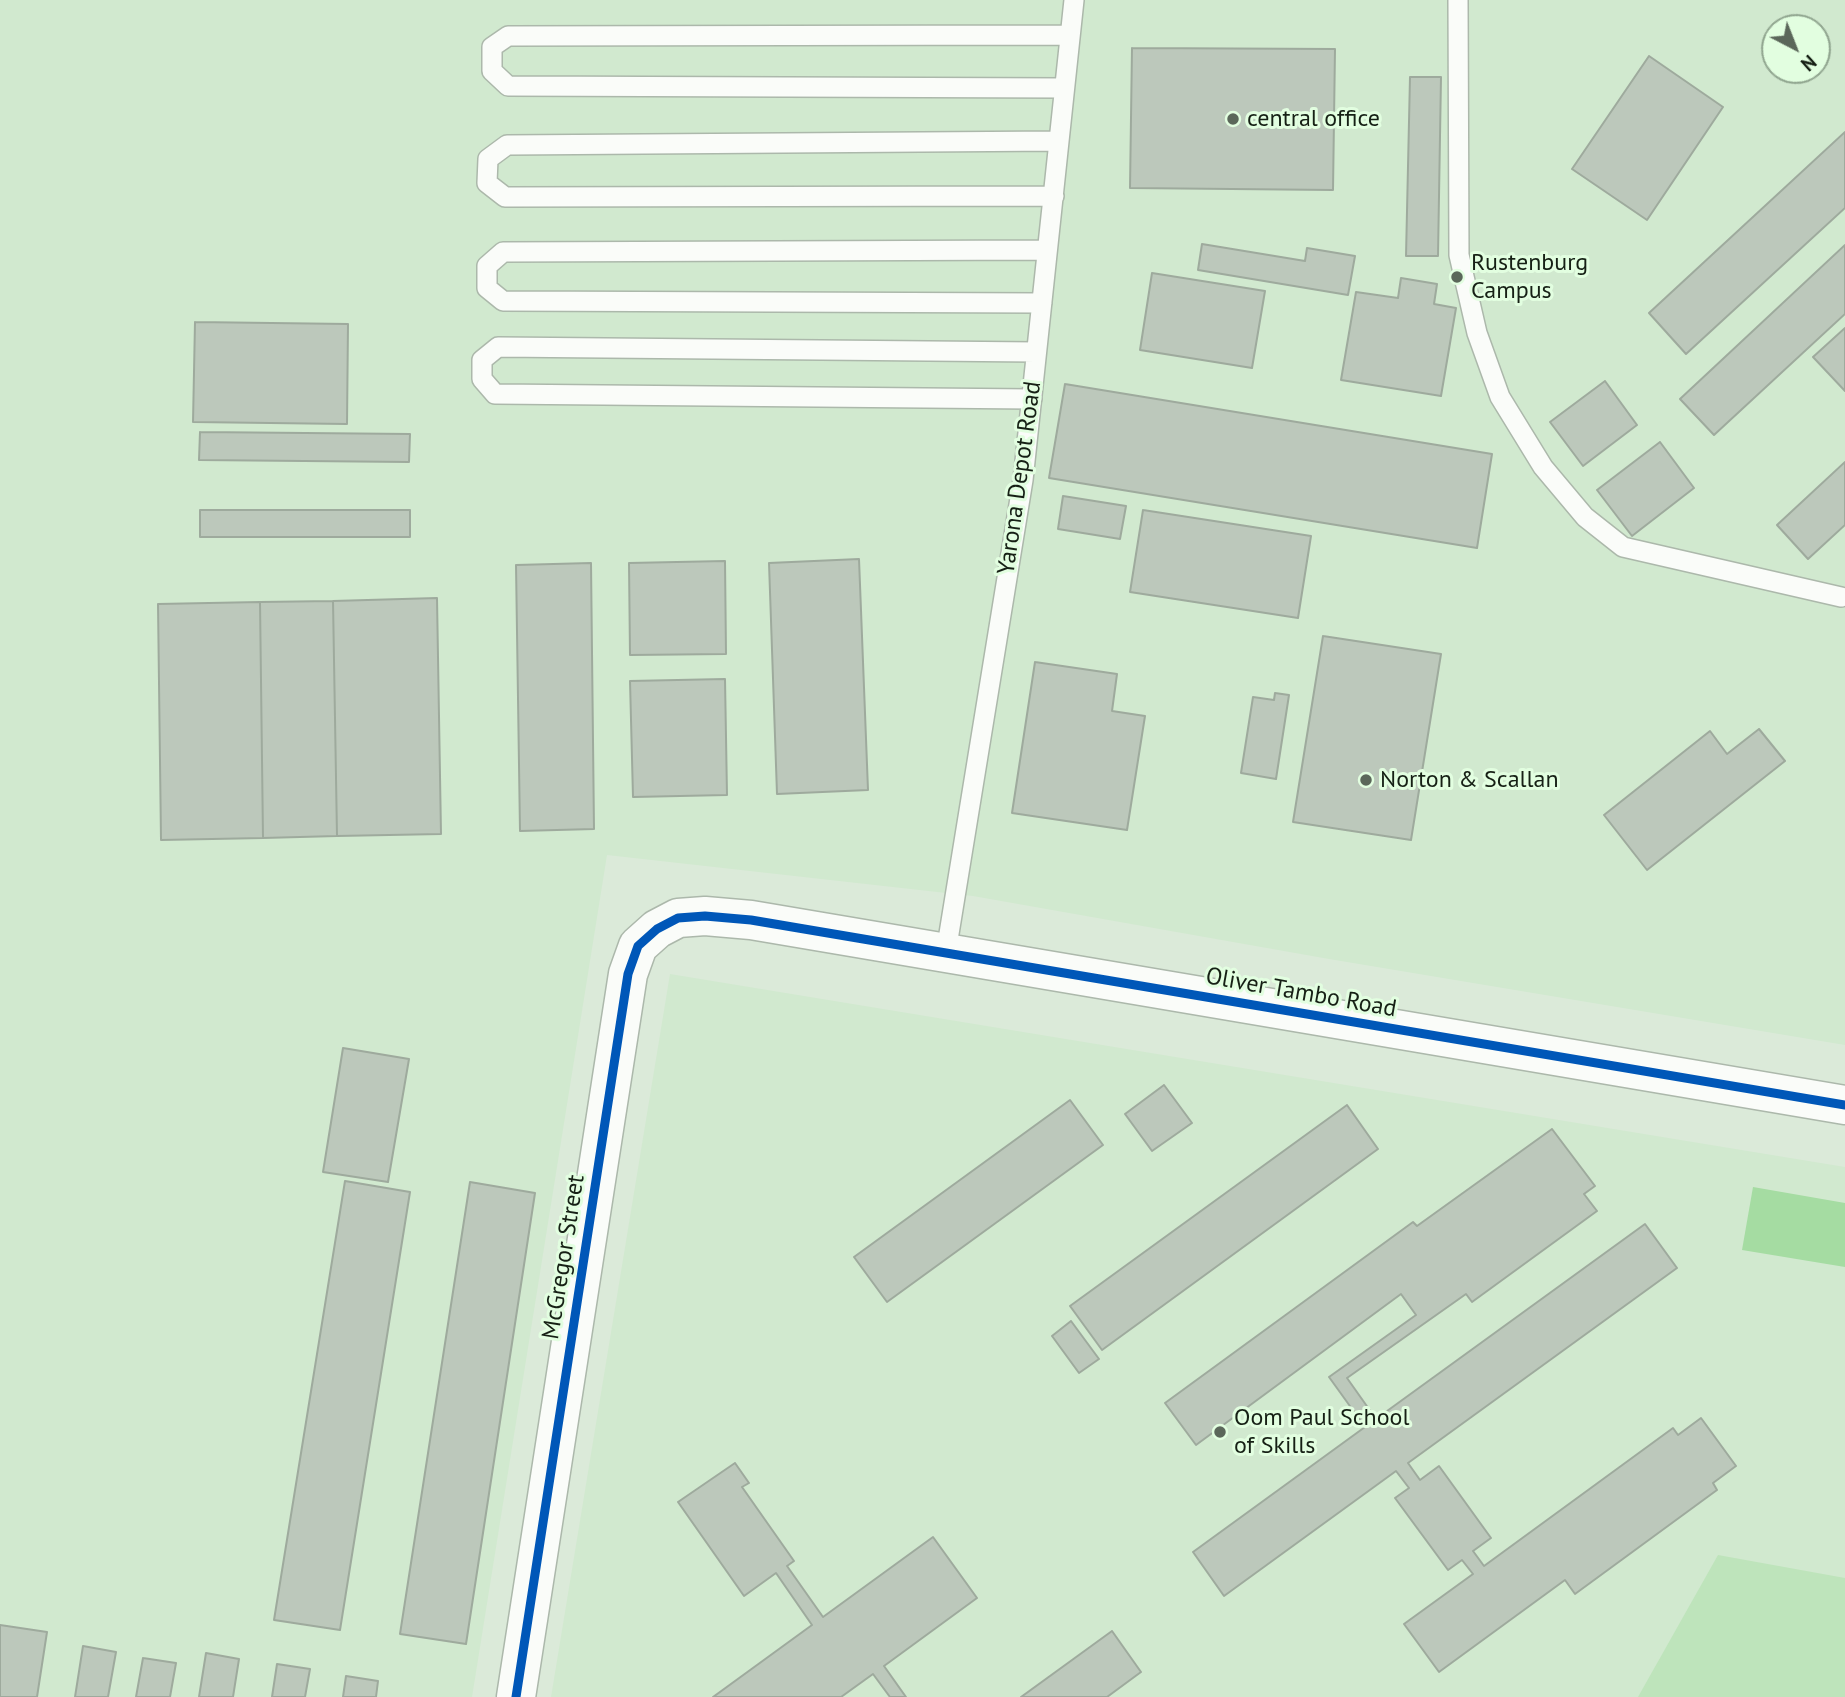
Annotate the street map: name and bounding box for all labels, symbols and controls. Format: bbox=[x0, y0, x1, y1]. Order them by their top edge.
north arrow bbox=[1761, 14, 1831, 84]
text: N bbox=[1796, 50, 1821, 76]
place label: central office bbox=[1247, 105, 1380, 133]
marker: central office bbox=[1225, 111, 1241, 127]
place label: Rustenburg Campus bbox=[1471, 249, 1588, 305]
marker: Rustenburg Campus bbox=[1449, 269, 1465, 285]
street label: Yarona Depot Road bbox=[992, 379, 1048, 577]
place label: Norton & Scallan bbox=[1380, 766, 1559, 794]
marker: Norton & Scallan bbox=[1358, 772, 1374, 788]
street label: Oliver Tambo Road bbox=[1203, 962, 1399, 1024]
street label: McGregor Street bbox=[537, 1173, 591, 1341]
place label: Oom Paul School of Skills bbox=[1234, 1404, 1409, 1460]
marker: Oom Paul School of Skills bbox=[1212, 1424, 1228, 1440]

